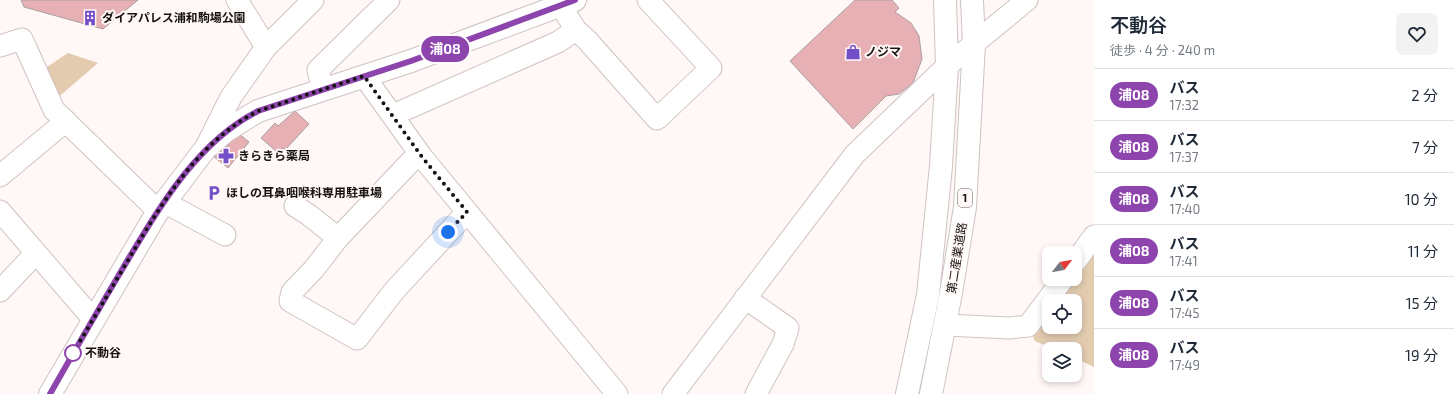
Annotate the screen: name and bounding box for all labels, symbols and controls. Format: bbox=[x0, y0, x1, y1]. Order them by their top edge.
building icon: ダイアパレス浦和駒場公園 bbox=[81, 9, 99, 27]
place label: ダイアパレス浦和駒場公園 bbox=[102, 10, 246, 24]
text: 不動谷 bbox=[1110, 13, 1167, 36]
button: heart bbox=[1396, 13, 1438, 55]
line badge: 浦08 bbox=[422, 36, 468, 62]
text: 浦08 bbox=[429, 40, 461, 57]
text: 徒歩 · 4 分 · 240 m bbox=[1110, 42, 1215, 58]
shop icon: ノジマ bbox=[844, 43, 862, 61]
place label: ノジマ bbox=[865, 44, 901, 58]
text: バス bbox=[1170, 78, 1200, 96]
text: 浦08 bbox=[1118, 86, 1150, 103]
text: 2 分 bbox=[1411, 86, 1438, 104]
text: 17:32 bbox=[1170, 97, 1199, 113]
text: バス bbox=[1170, 130, 1200, 148]
text: 浦08 bbox=[1118, 138, 1150, 155]
text: 7 分 bbox=[1412, 138, 1438, 156]
pharmacy icon: きらきら薬局 bbox=[217, 147, 235, 165]
place label: きらきら薬局 bbox=[238, 148, 310, 162]
text: 17:37 bbox=[1170, 149, 1198, 165]
text: バス bbox=[1170, 182, 1200, 200]
parking icon: ほしの耳鼻咽喉科専用駐車場 bbox=[205, 184, 223, 202]
place label: ほしの耳鼻咽喉科専用駐車場 bbox=[226, 185, 382, 199]
road number: 1 bbox=[958, 189, 972, 207]
text: 浦08 bbox=[1118, 190, 1150, 207]
text: 10 分 bbox=[1405, 190, 1438, 208]
text: 17:40 bbox=[1170, 201, 1200, 217]
street label: 第二産業道路 bbox=[943, 221, 969, 295]
your location bbox=[438, 222, 458, 242]
text: バス bbox=[1170, 234, 1200, 252]
text: 浦08 bbox=[1118, 242, 1150, 259]
text: 11 分 bbox=[1408, 242, 1438, 260]
north arrow bbox=[1042, 246, 1082, 286]
map controls bbox=[1042, 246, 1082, 382]
text: 17:41 bbox=[1170, 253, 1198, 269]
text: バス bbox=[1170, 286, 1200, 304]
button: locate bbox=[1042, 294, 1082, 334]
text: 浦08 bbox=[1118, 294, 1150, 311]
text: 15 分 bbox=[1406, 294, 1438, 312]
text: 17:45 bbox=[1170, 305, 1199, 321]
text: バス bbox=[1170, 338, 1200, 356]
button: layers bbox=[1042, 342, 1082, 382]
marker: 不動谷 bbox=[64, 344, 82, 362]
place label: 不動谷 bbox=[85, 345, 121, 359]
text: 浦08 bbox=[1118, 346, 1150, 363]
text: 19 分 bbox=[1405, 346, 1438, 364]
text: 17:49 bbox=[1170, 357, 1200, 373]

